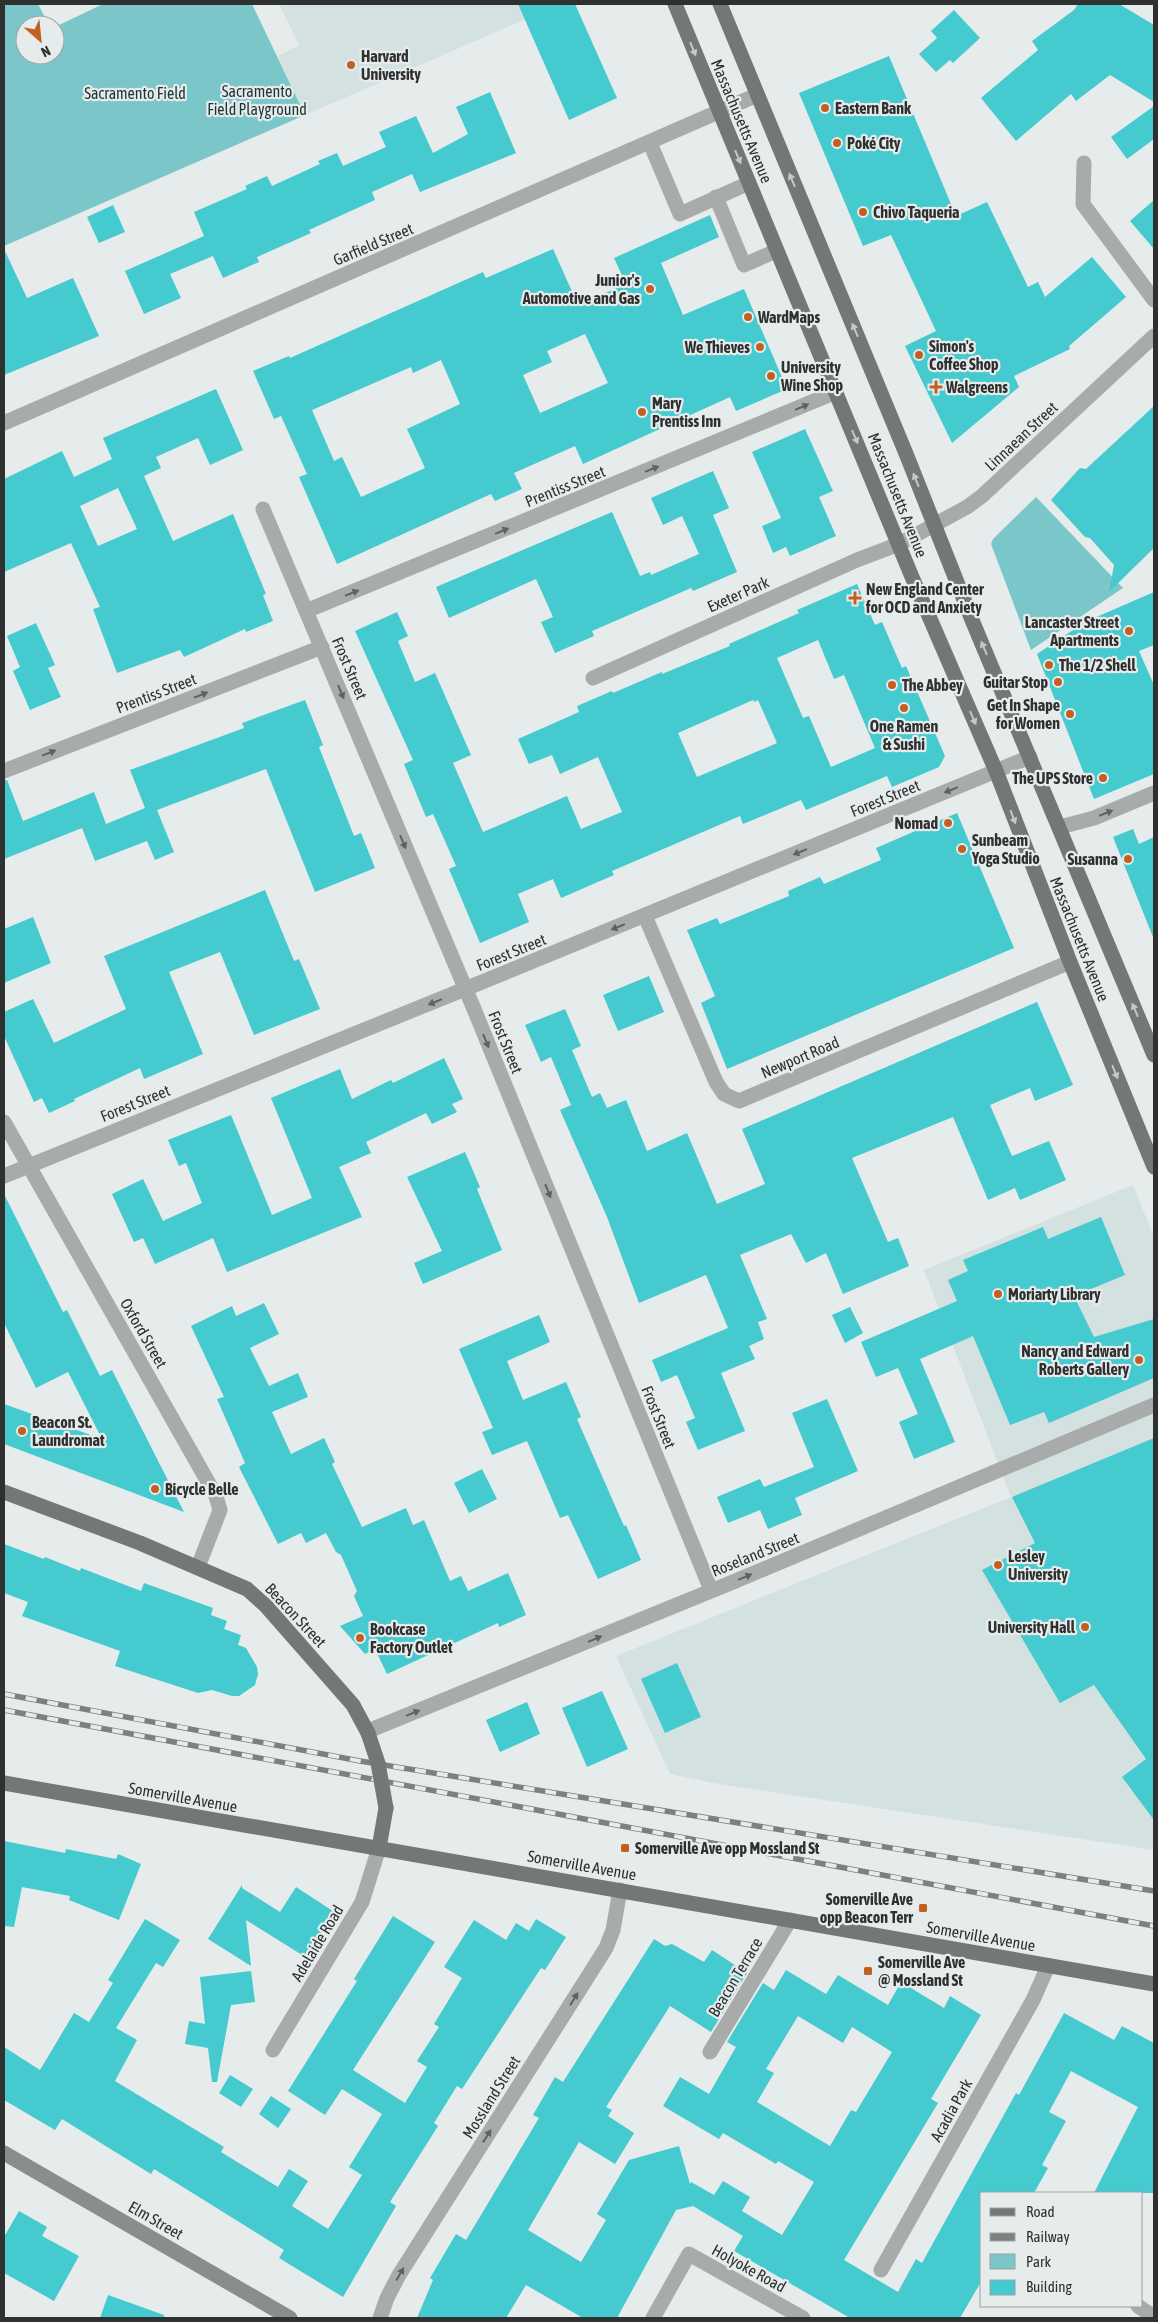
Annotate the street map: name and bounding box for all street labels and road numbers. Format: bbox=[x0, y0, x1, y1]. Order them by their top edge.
street label: Massachusetts Avenue bbox=[708, 56, 776, 186]
street label: Garfield Street bbox=[330, 219, 416, 269]
street label: Linnaean Street bbox=[981, 398, 1061, 474]
street label: Massachusetts Avenue bbox=[865, 430, 931, 560]
street label: Prentiss Street bbox=[522, 462, 608, 510]
street label: Exeter Park bbox=[704, 572, 772, 616]
street label: Frost Street bbox=[329, 634, 371, 702]
street label: Prentiss Street bbox=[113, 669, 199, 717]
street label: Forest Street bbox=[848, 776, 923, 820]
street label: Massachusetts Avenue bbox=[1047, 874, 1113, 1004]
street label: Forest Street bbox=[474, 930, 549, 974]
street label: Frost Street bbox=[485, 1008, 527, 1076]
street label: Newport Road bbox=[758, 1032, 842, 1082]
street label: Forest Street bbox=[98, 1081, 173, 1125]
street label: Oxford Street bbox=[117, 1295, 171, 1371]
street label: Frost Street bbox=[638, 1383, 680, 1451]
street label: Roseland Street bbox=[709, 1528, 802, 1580]
street label: Beacon Street bbox=[262, 1579, 330, 1651]
street label: Somerville Avenue bbox=[127, 1779, 239, 1815]
street label: Somerville Avenue bbox=[526, 1847, 638, 1883]
street label: Adelaide Road bbox=[287, 1902, 347, 1984]
street label: Somerville Avenue bbox=[925, 1918, 1037, 1954]
street label: Beacon Terrace bbox=[704, 1934, 766, 2020]
street label: Mossland Street bbox=[458, 2052, 524, 2142]
street label: Acadia Park bbox=[926, 2076, 976, 2144]
street label: Elm Street bbox=[126, 2197, 187, 2243]
street label: Holyoke Road bbox=[708, 2240, 789, 2297]

